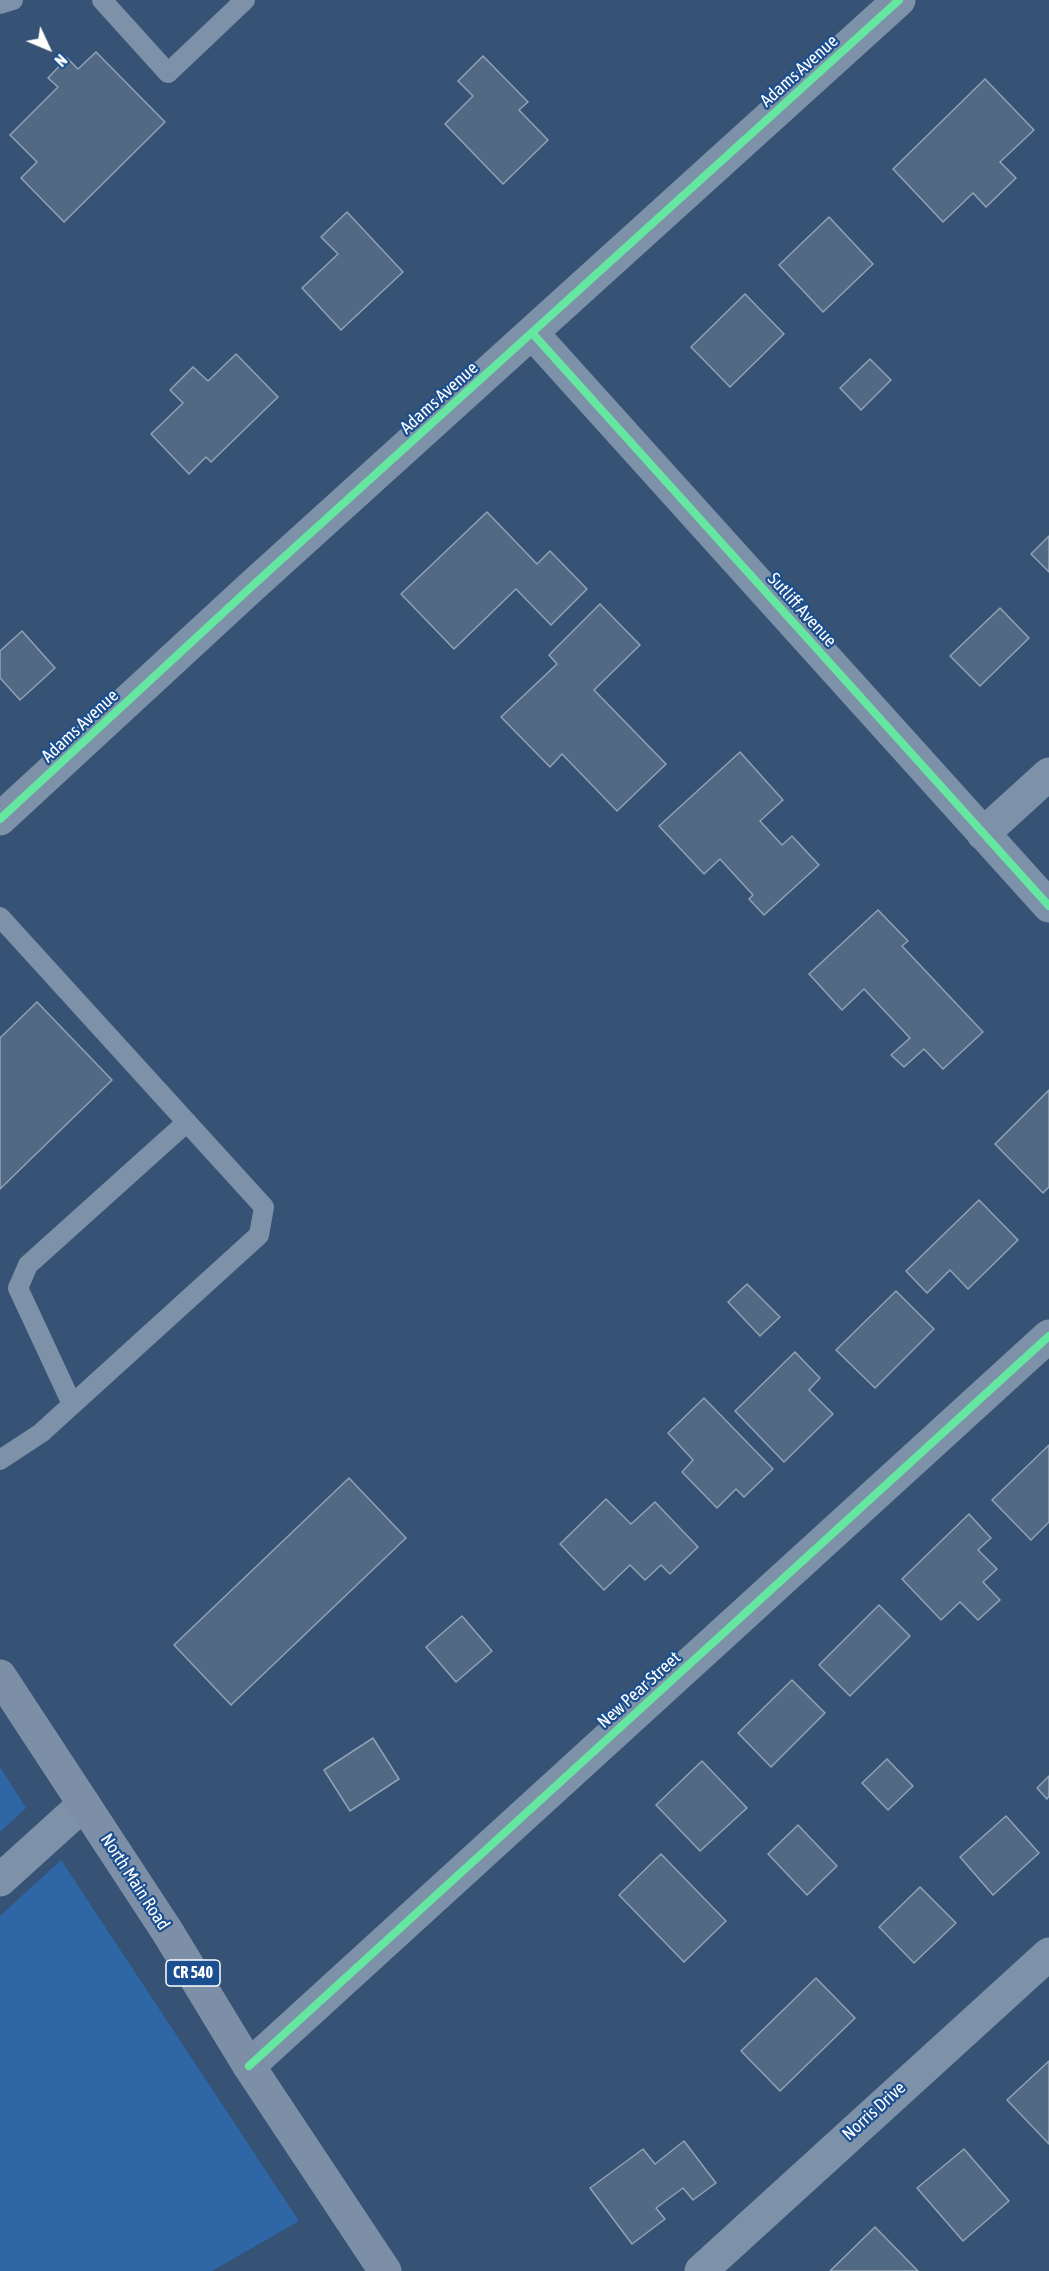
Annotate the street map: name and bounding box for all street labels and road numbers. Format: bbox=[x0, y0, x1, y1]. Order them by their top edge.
street label: Adams Avenue bbox=[756, 30, 842, 112]
street label: Adams Avenue bbox=[396, 357, 482, 439]
street label: Sutliff Avenue bbox=[763, 568, 841, 652]
street label: Adams Avenue bbox=[37, 685, 123, 767]
street label: New Pear Street bbox=[593, 1647, 685, 1733]
street label: North Main Road bbox=[96, 1830, 174, 1934]
road number: CR 540 bbox=[166, 1960, 220, 1986]
street label: Norris Drive bbox=[838, 2077, 910, 2145]

